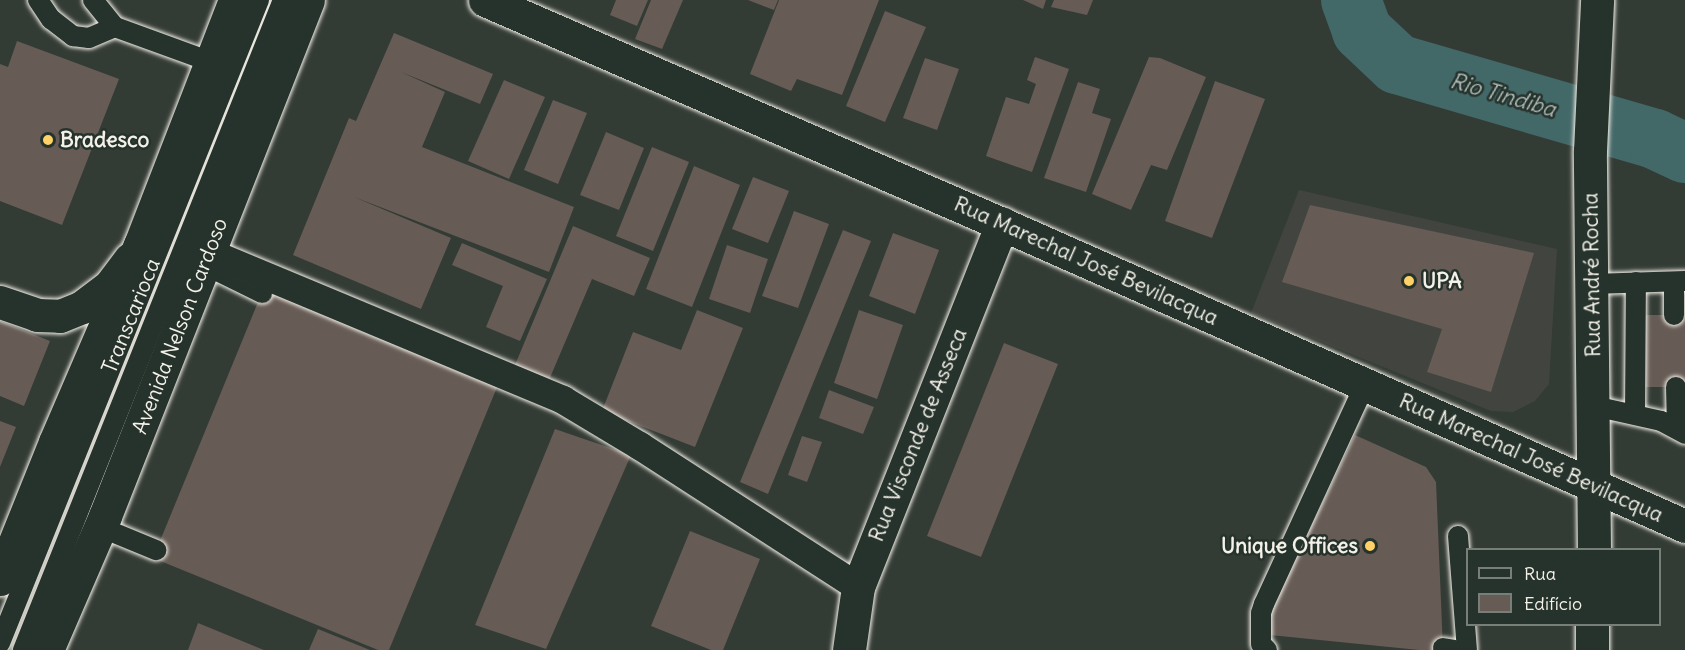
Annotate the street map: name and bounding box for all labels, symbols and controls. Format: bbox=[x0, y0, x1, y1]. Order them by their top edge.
water label: Rio Tindiba bbox=[1447, 67, 1559, 123]
place label: Bradesco bbox=[60, 127, 149, 153]
marker: Bradesco bbox=[41, 133, 55, 147]
street label: Rua Marechal José Bevilacqua bbox=[950, 191, 1222, 331]
street label: Rua André Rocha bbox=[1578, 193, 1606, 357]
street label: Avenida Nelson Cardoso bbox=[127, 214, 233, 438]
street label: Transcarioca bbox=[97, 255, 165, 377]
place label: UPA bbox=[1422, 268, 1462, 294]
marker: UPA bbox=[1400, 272, 1418, 290]
street label: Rua Visconde de Asseca bbox=[864, 325, 972, 545]
street label: Rua Marechal José Bevilacqua bbox=[1395, 388, 1667, 528]
place label: Unique Offices bbox=[1221, 533, 1358, 559]
marker: Unique Offices bbox=[1363, 539, 1377, 553]
legend bbox=[1466, 548, 1661, 626]
text: Rua bbox=[1524, 562, 1556, 585]
text: Edifício bbox=[1524, 592, 1582, 615]

